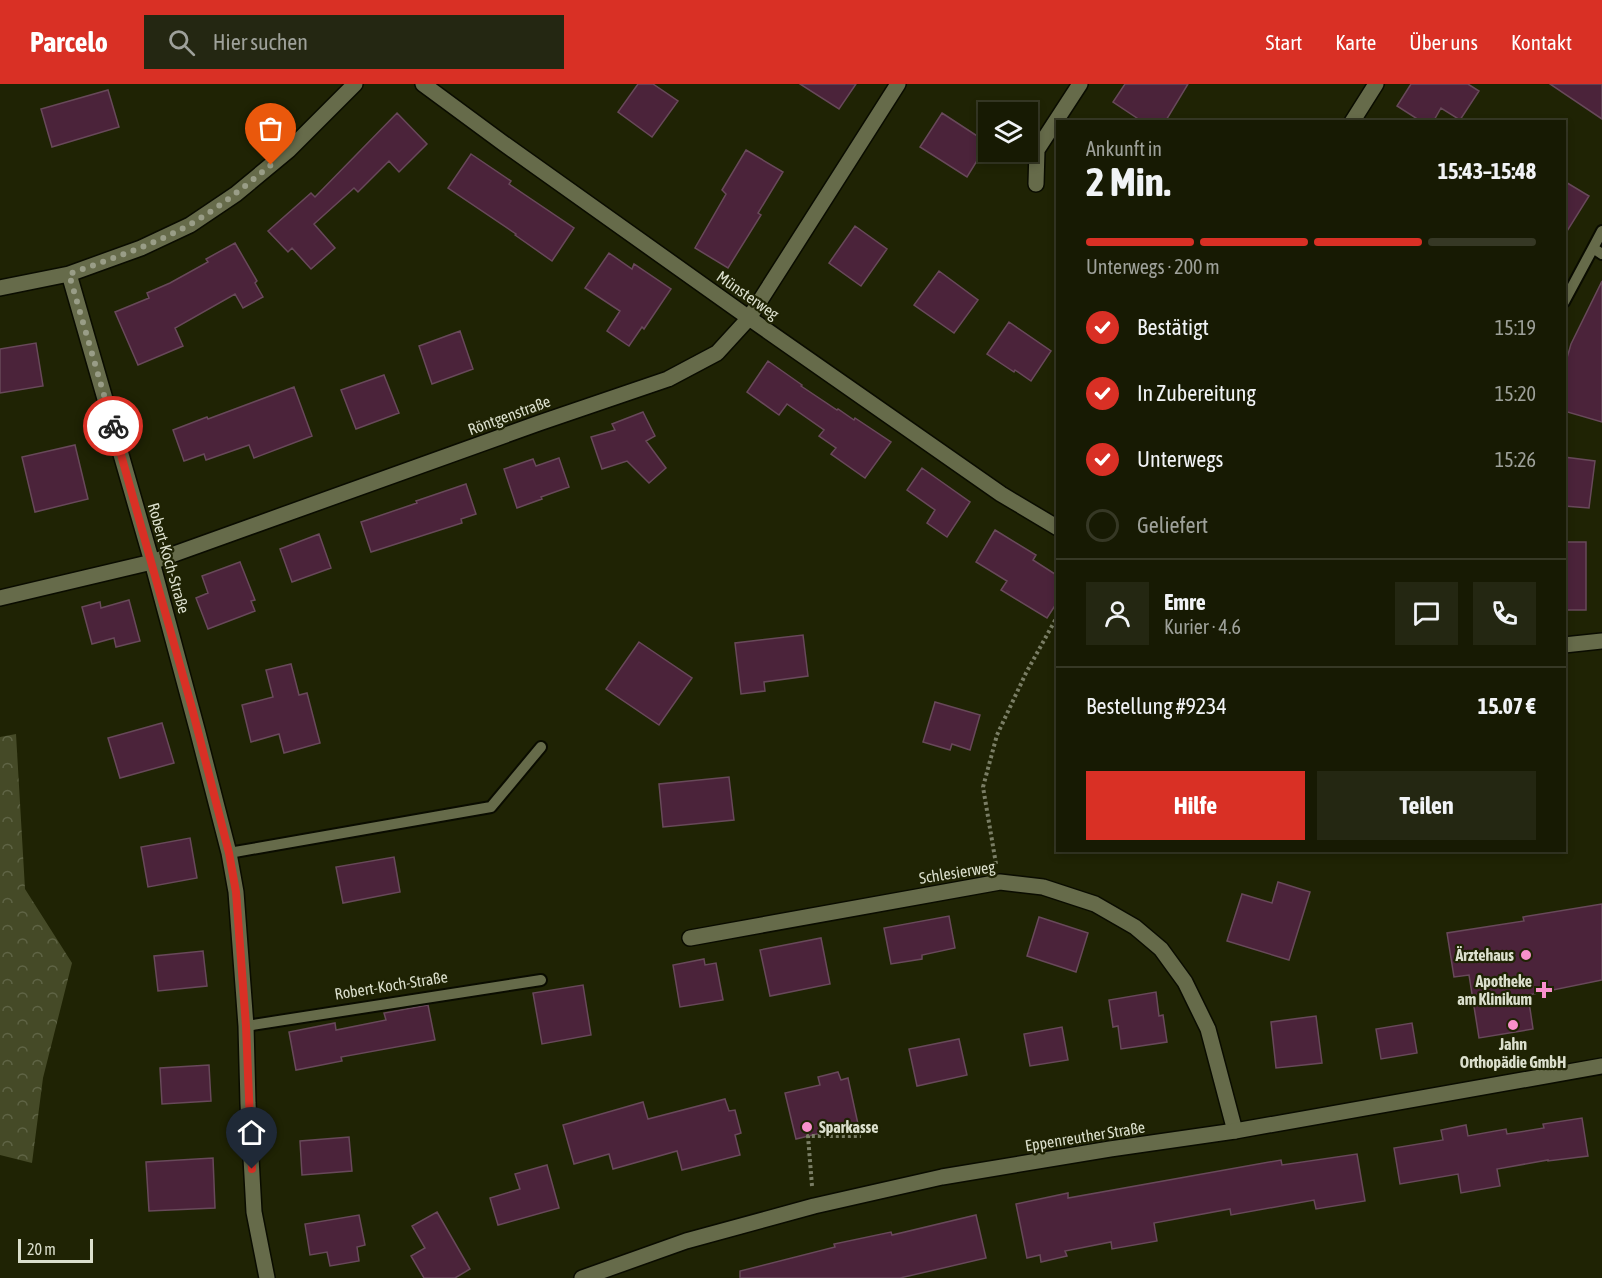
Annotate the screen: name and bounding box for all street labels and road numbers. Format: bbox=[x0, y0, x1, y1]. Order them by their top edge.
street label: Münsterweg bbox=[713, 267, 783, 324]
street label: Röntgenstraße bbox=[465, 392, 553, 439]
street label: Robert-Koch-Straße bbox=[145, 501, 193, 615]
street label: Schlesierweg bbox=[918, 857, 997, 888]
street label: Robert-Koch-Straße bbox=[333, 967, 449, 1003]
street label: Eppenreuther Straße bbox=[1024, 1118, 1146, 1155]

